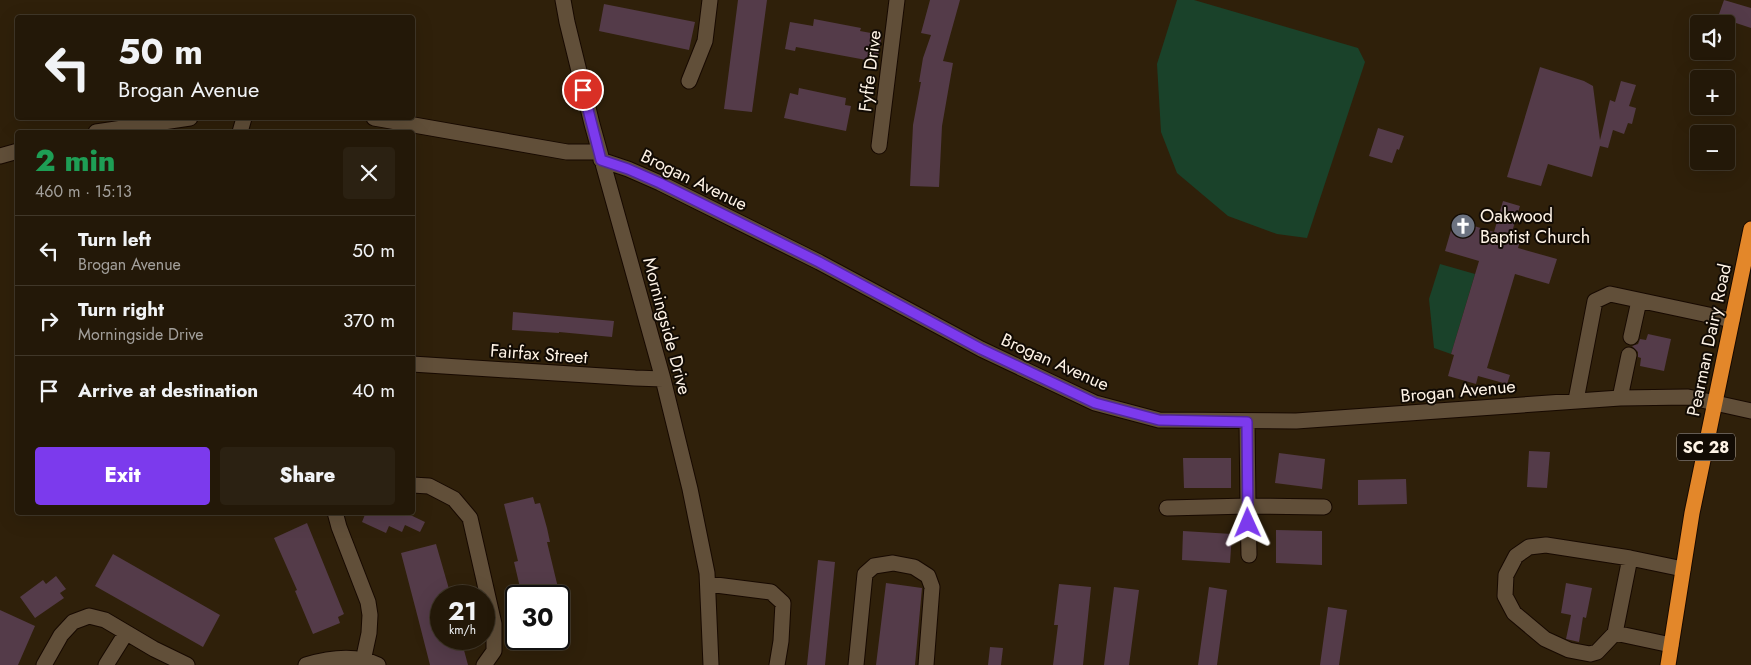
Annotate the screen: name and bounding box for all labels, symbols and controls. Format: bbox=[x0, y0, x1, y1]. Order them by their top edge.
map controls bbox=[1690, 15, 1735, 170]
button: sound bbox=[1690, 15, 1735, 60]
text: 50 m bbox=[118, 27, 203, 77]
street label: Fyffe Drive bbox=[852, 29, 888, 113]
icon: left bbox=[35, 35, 100, 100]
pin bbox=[562, 69, 604, 111]
button: + bbox=[1690, 70, 1735, 115]
text: Brogan Avenue bbox=[118, 73, 259, 105]
icon: arrive bbox=[569, 76, 597, 104]
button: − bbox=[1690, 125, 1735, 170]
text: 2 min bbox=[35, 139, 116, 182]
street label: Brogan Avenue bbox=[636, 143, 752, 217]
button: close bbox=[343, 147, 395, 199]
text: 460 m · 15:13 bbox=[35, 180, 132, 203]
place label: Oakwood Baptist Church bbox=[1480, 203, 1590, 250]
church icon: Oakwood Baptist Church bbox=[1450, 213, 1476, 239]
text: Turn left bbox=[78, 226, 151, 253]
icon: left bbox=[35, 237, 63, 265]
text: 50 m bbox=[352, 237, 395, 264]
text: Brogan Avenue bbox=[78, 253, 181, 276]
street label: Morningside Drive bbox=[636, 254, 698, 398]
street label: Pearman Dairy Road bbox=[1680, 261, 1738, 419]
text: Turn right bbox=[78, 296, 164, 323]
icon: right bbox=[35, 307, 63, 335]
text: 370 m bbox=[343, 307, 395, 334]
text: Morningside Drive bbox=[78, 323, 204, 346]
street label: Brogan Avenue bbox=[997, 327, 1113, 397]
street label: Fairfax Street bbox=[489, 338, 589, 370]
street label: Brogan Avenue bbox=[1399, 373, 1517, 409]
icon: arrive bbox=[35, 377, 63, 405]
text: Arrive at destination bbox=[78, 377, 258, 404]
text: 40 m bbox=[352, 377, 395, 404]
road number: SC 28 bbox=[1677, 434, 1735, 461]
button: Exit bbox=[35, 447, 210, 505]
button: Share bbox=[220, 447, 395, 505]
position arrow bbox=[1221, 496, 1273, 548]
speed limit sign: 30 bbox=[505, 585, 570, 650]
text: 21 bbox=[448, 593, 477, 629]
text: km/h bbox=[449, 621, 476, 639]

